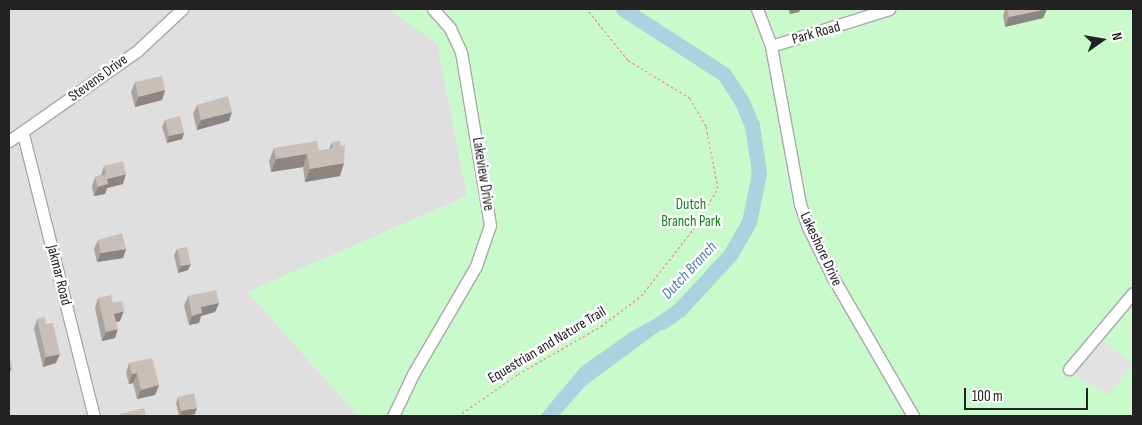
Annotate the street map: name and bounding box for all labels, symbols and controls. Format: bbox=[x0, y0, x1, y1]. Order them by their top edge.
north arrow bbox=[1077, 15, 1127, 65]
street label: Park Road bbox=[790, 18, 842, 48]
text: N bbox=[1108, 31, 1126, 42]
street label: Stevens Drive bbox=[65, 50, 131, 106]
street label: Lakeview Drive bbox=[468, 136, 498, 212]
park label: Dutch Branch Park bbox=[661, 195, 721, 230]
street label: Lakeshore Drive bbox=[796, 209, 846, 289]
water label: Dutch Branch bbox=[658, 238, 722, 304]
street label: Jakmar Road bbox=[43, 243, 75, 307]
street label: Equestrian and Nature Trail bbox=[485, 303, 609, 387]
scale bar bbox=[967, 378, 1091, 410]
text: 100 m bbox=[972, 387, 1003, 406]

